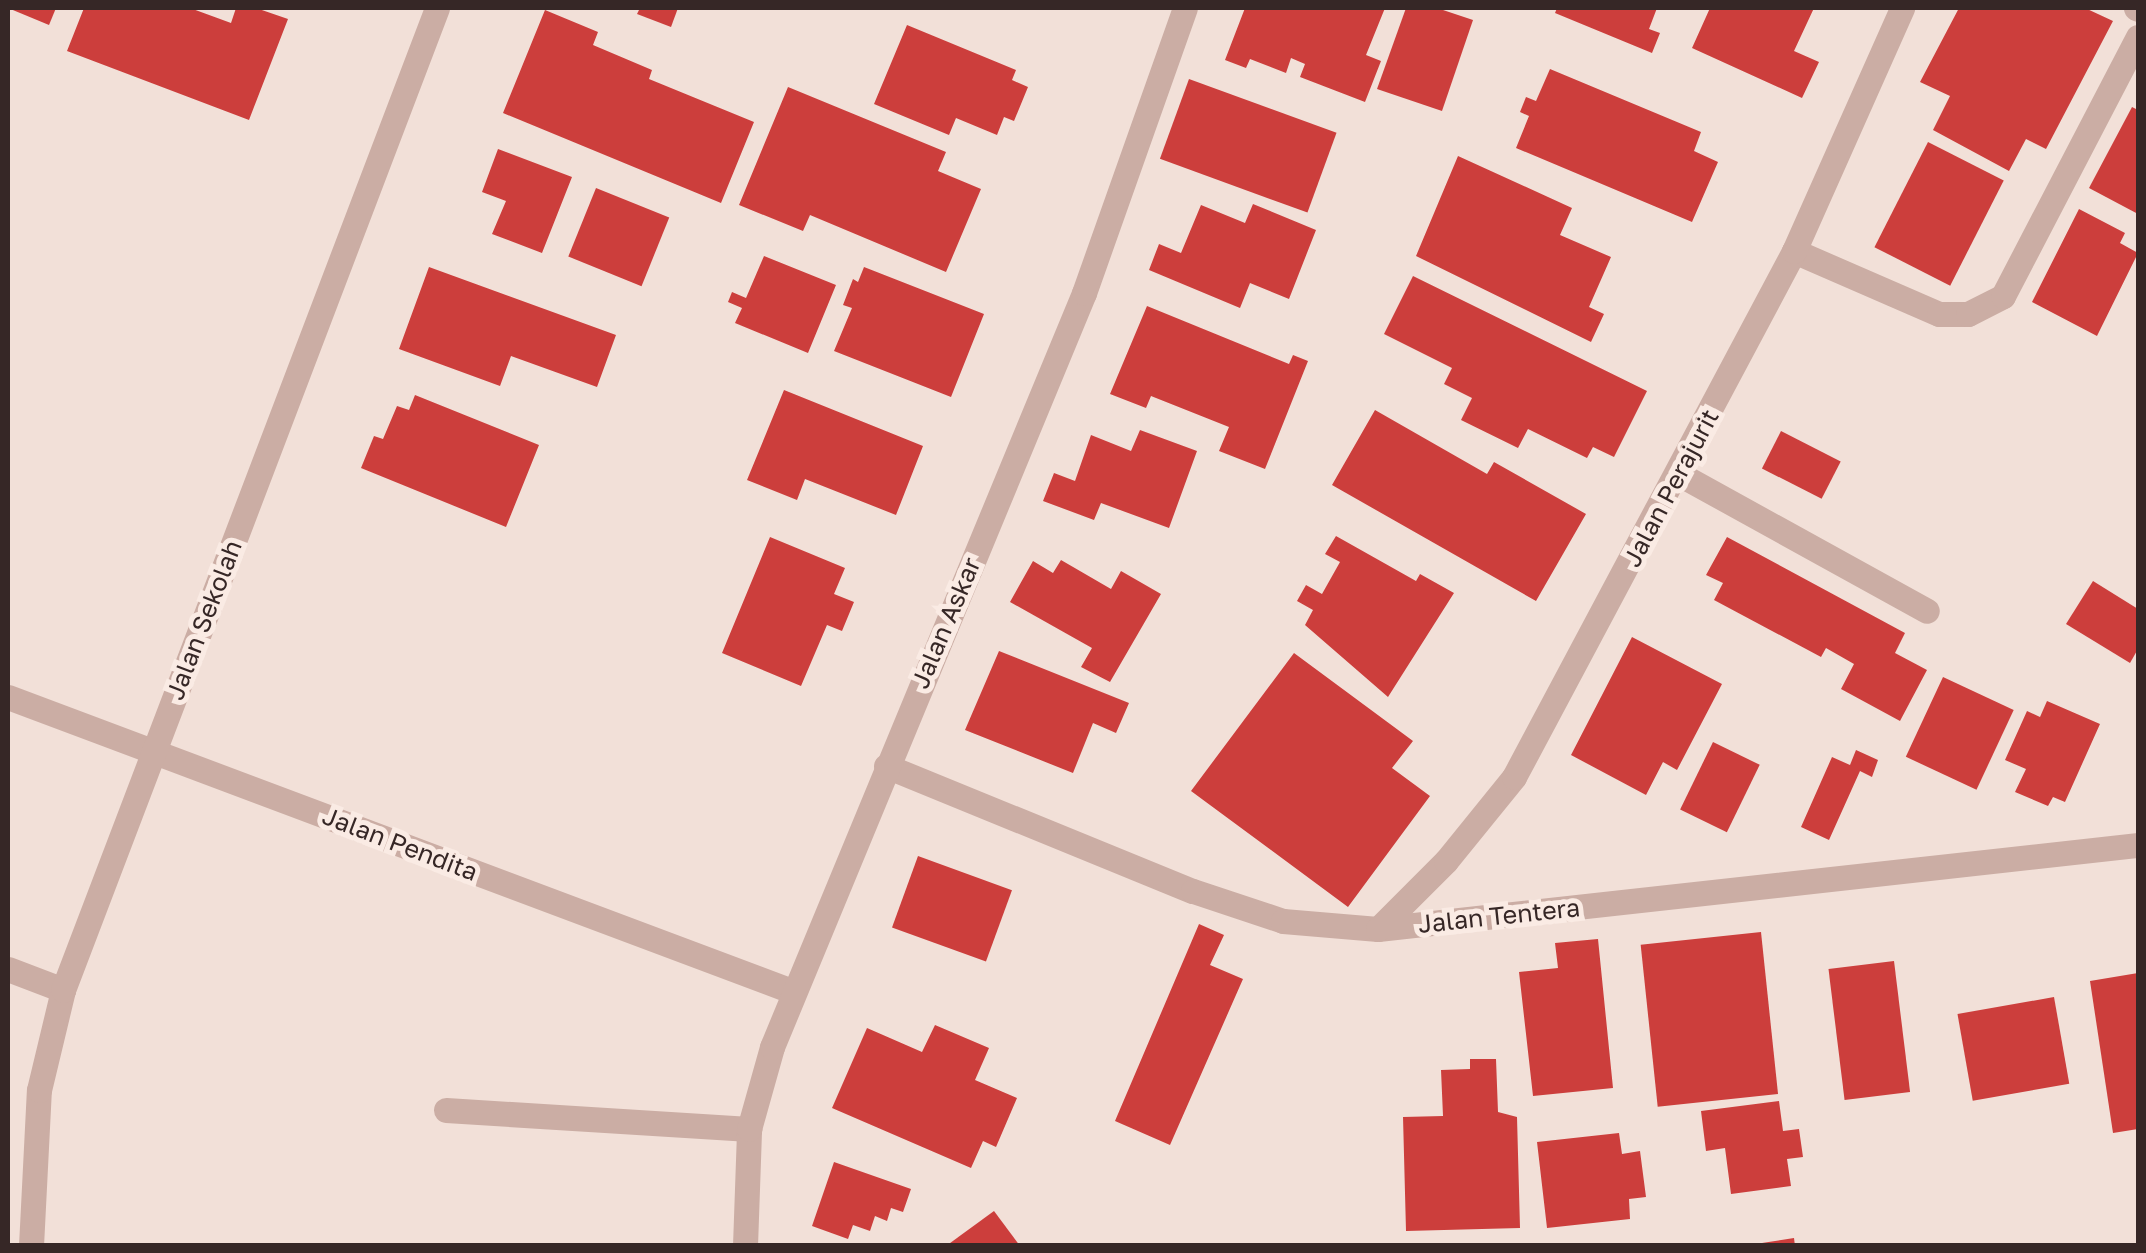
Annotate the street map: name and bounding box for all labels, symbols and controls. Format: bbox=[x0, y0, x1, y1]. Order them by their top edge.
street label: Jalan Perajurit bbox=[1617, 404, 1725, 572]
street label: Jalan Sekolah bbox=[160, 536, 248, 704]
street label: Jalan Askar bbox=[905, 553, 987, 693]
street label: Jalan Pendita bbox=[318, 801, 482, 887]
street label: Jalan Tentera bbox=[1417, 893, 1581, 939]

